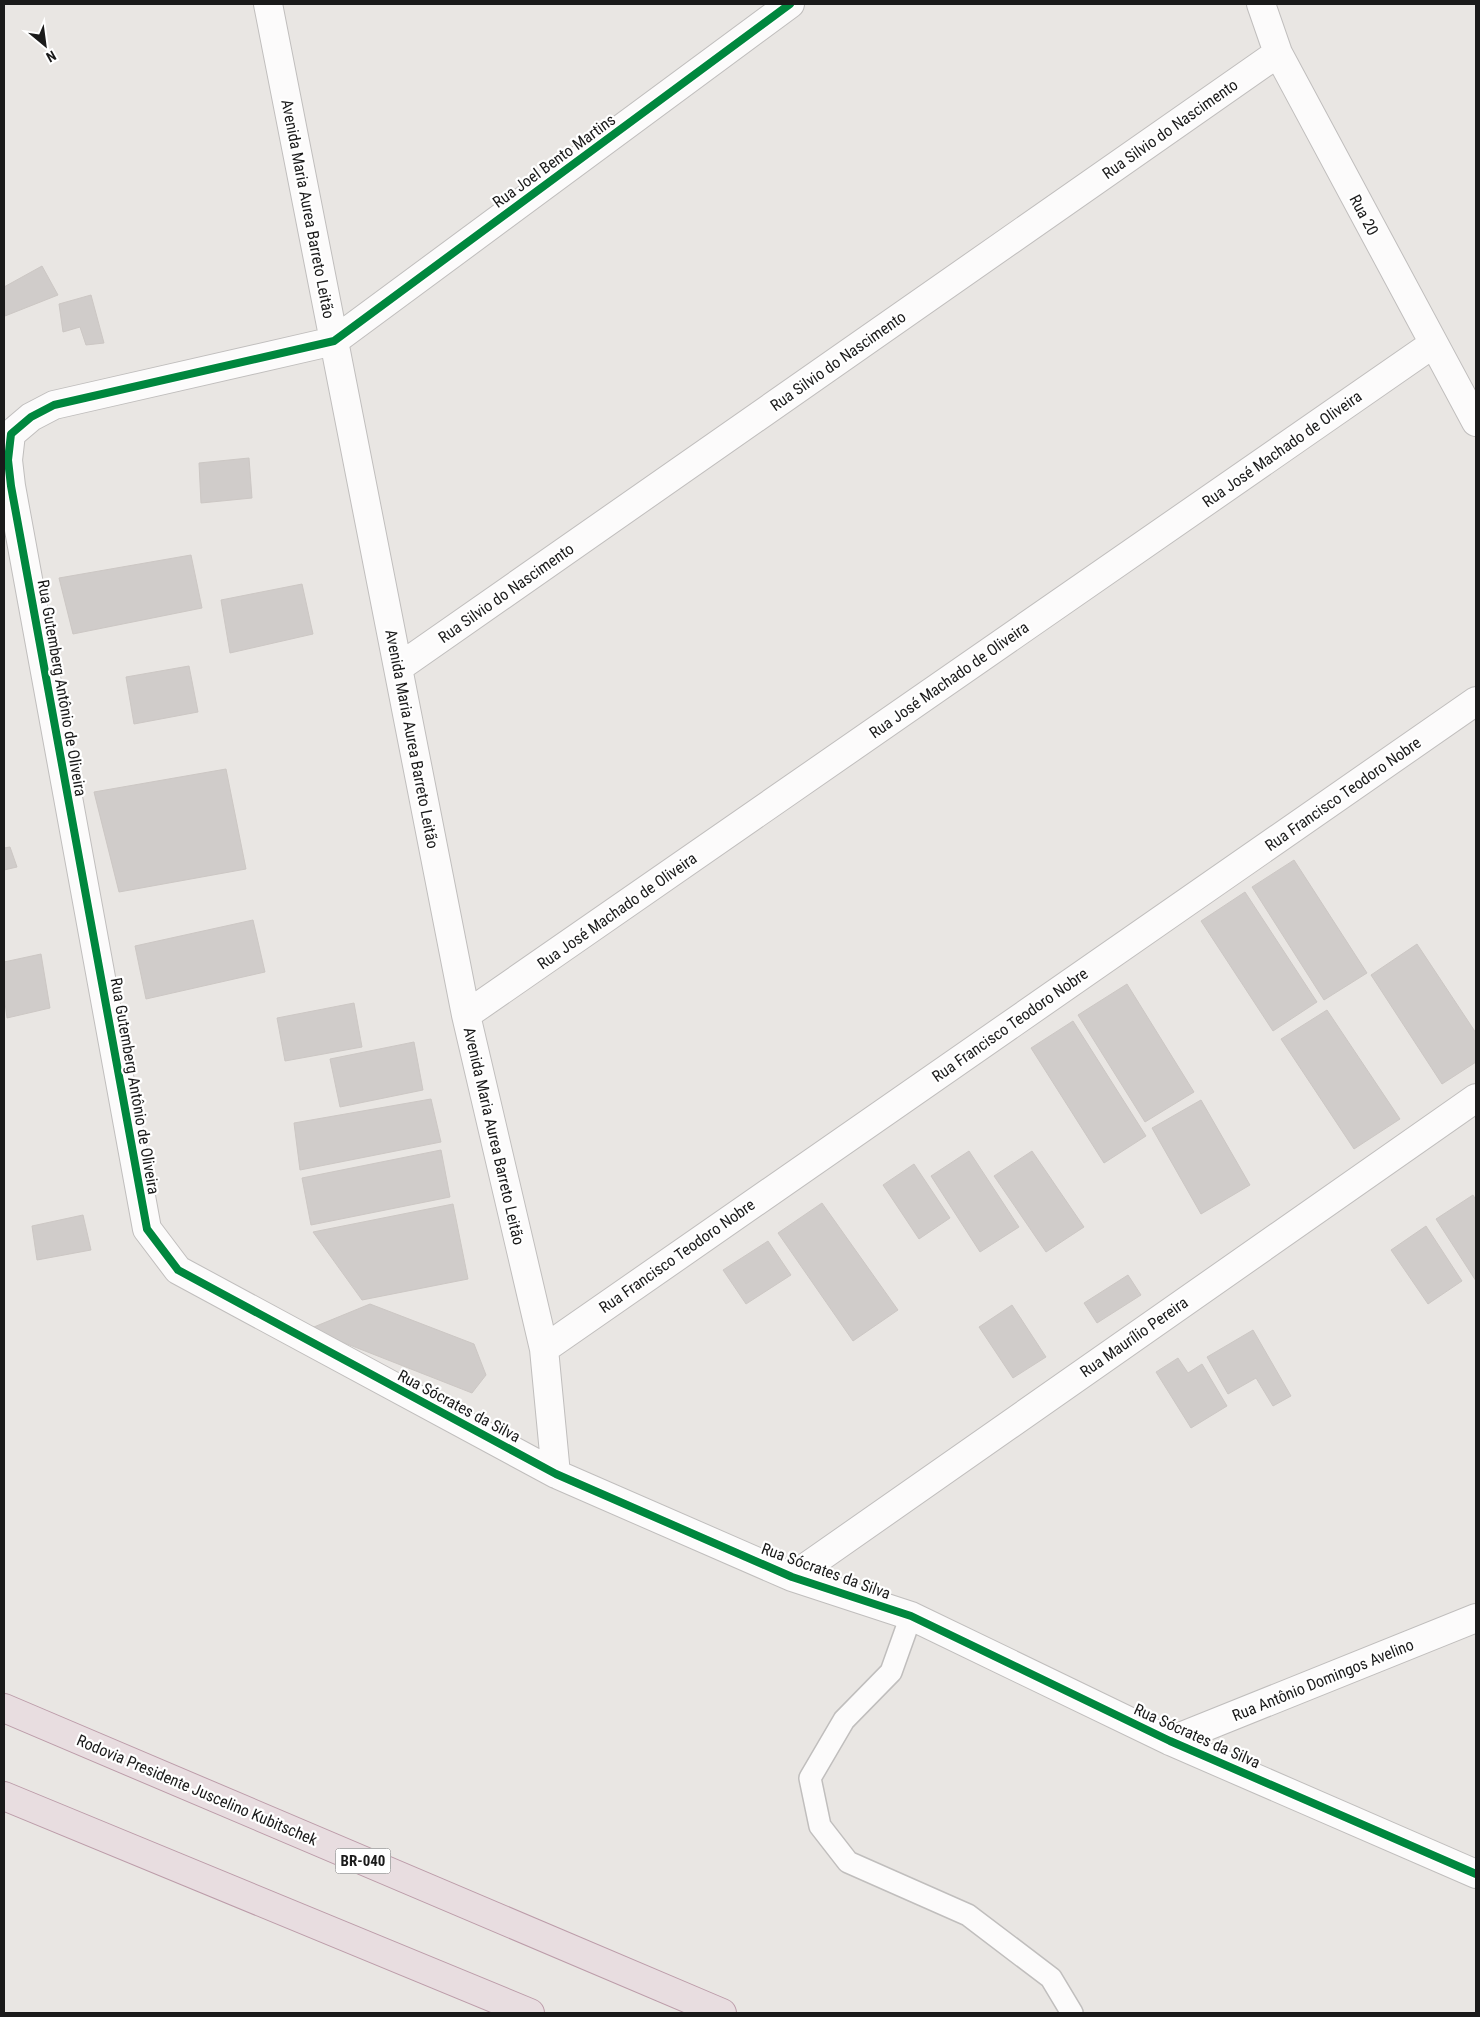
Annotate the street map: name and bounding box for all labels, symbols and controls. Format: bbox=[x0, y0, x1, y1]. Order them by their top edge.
north arrow bbox=[20, 20, 70, 70]
text: N bbox=[44, 47, 59, 65]
street label: Rua Silvio do Nascimento bbox=[1099, 75, 1241, 183]
street label: Avenida Maria Aurea Barreto Leitão bbox=[277, 98, 339, 320]
street label: Rua Joel Bento Martins bbox=[489, 110, 619, 212]
street label: Rua 20 bbox=[1345, 191, 1383, 239]
street label: Rua Silvio do Nascimento bbox=[767, 307, 909, 415]
street label: Rua José Machado de Oliveira bbox=[1199, 387, 1365, 511]
street label: Rua Silvio do Nascimento bbox=[435, 539, 577, 647]
street label: Rua Gutemberg Antônio de Oliveira bbox=[34, 578, 90, 798]
street label: Rua José Machado de Oliveira bbox=[866, 618, 1032, 742]
street label: Avenida Maria Aurea Barreto Leitão bbox=[381, 628, 443, 850]
street label: Rua Francisco Teodoro Nobre bbox=[1261, 733, 1425, 855]
street label: Rua José Machado de Oliveira bbox=[534, 849, 700, 973]
street label: Rua Francisco Teodoro Nobre bbox=[928, 964, 1092, 1086]
street label: Rua Gutemberg Antônio de Oliveira bbox=[107, 976, 163, 1196]
street label: Avenida Maria Aurea Barreto Leitão bbox=[460, 1025, 528, 1247]
street label: Rua Francisco Teodoro Nobre bbox=[595, 1195, 759, 1317]
street label: Rua Maurílio Pereira bbox=[1076, 1293, 1192, 1381]
street label: Rua Sócrates da Silva bbox=[394, 1366, 524, 1446]
street label: Rua Sócrates da Silva bbox=[759, 1539, 893, 1603]
street label: Rua Antônio Domingos Avelino bbox=[1230, 1635, 1416, 1725]
street label: Rua Sócrates da Silva bbox=[1131, 1700, 1263, 1772]
street label: Rodovia Presidente Juscelino Kubitschek bbox=[74, 1731, 321, 1850]
road number: BR-040 bbox=[336, 1848, 390, 1874]

